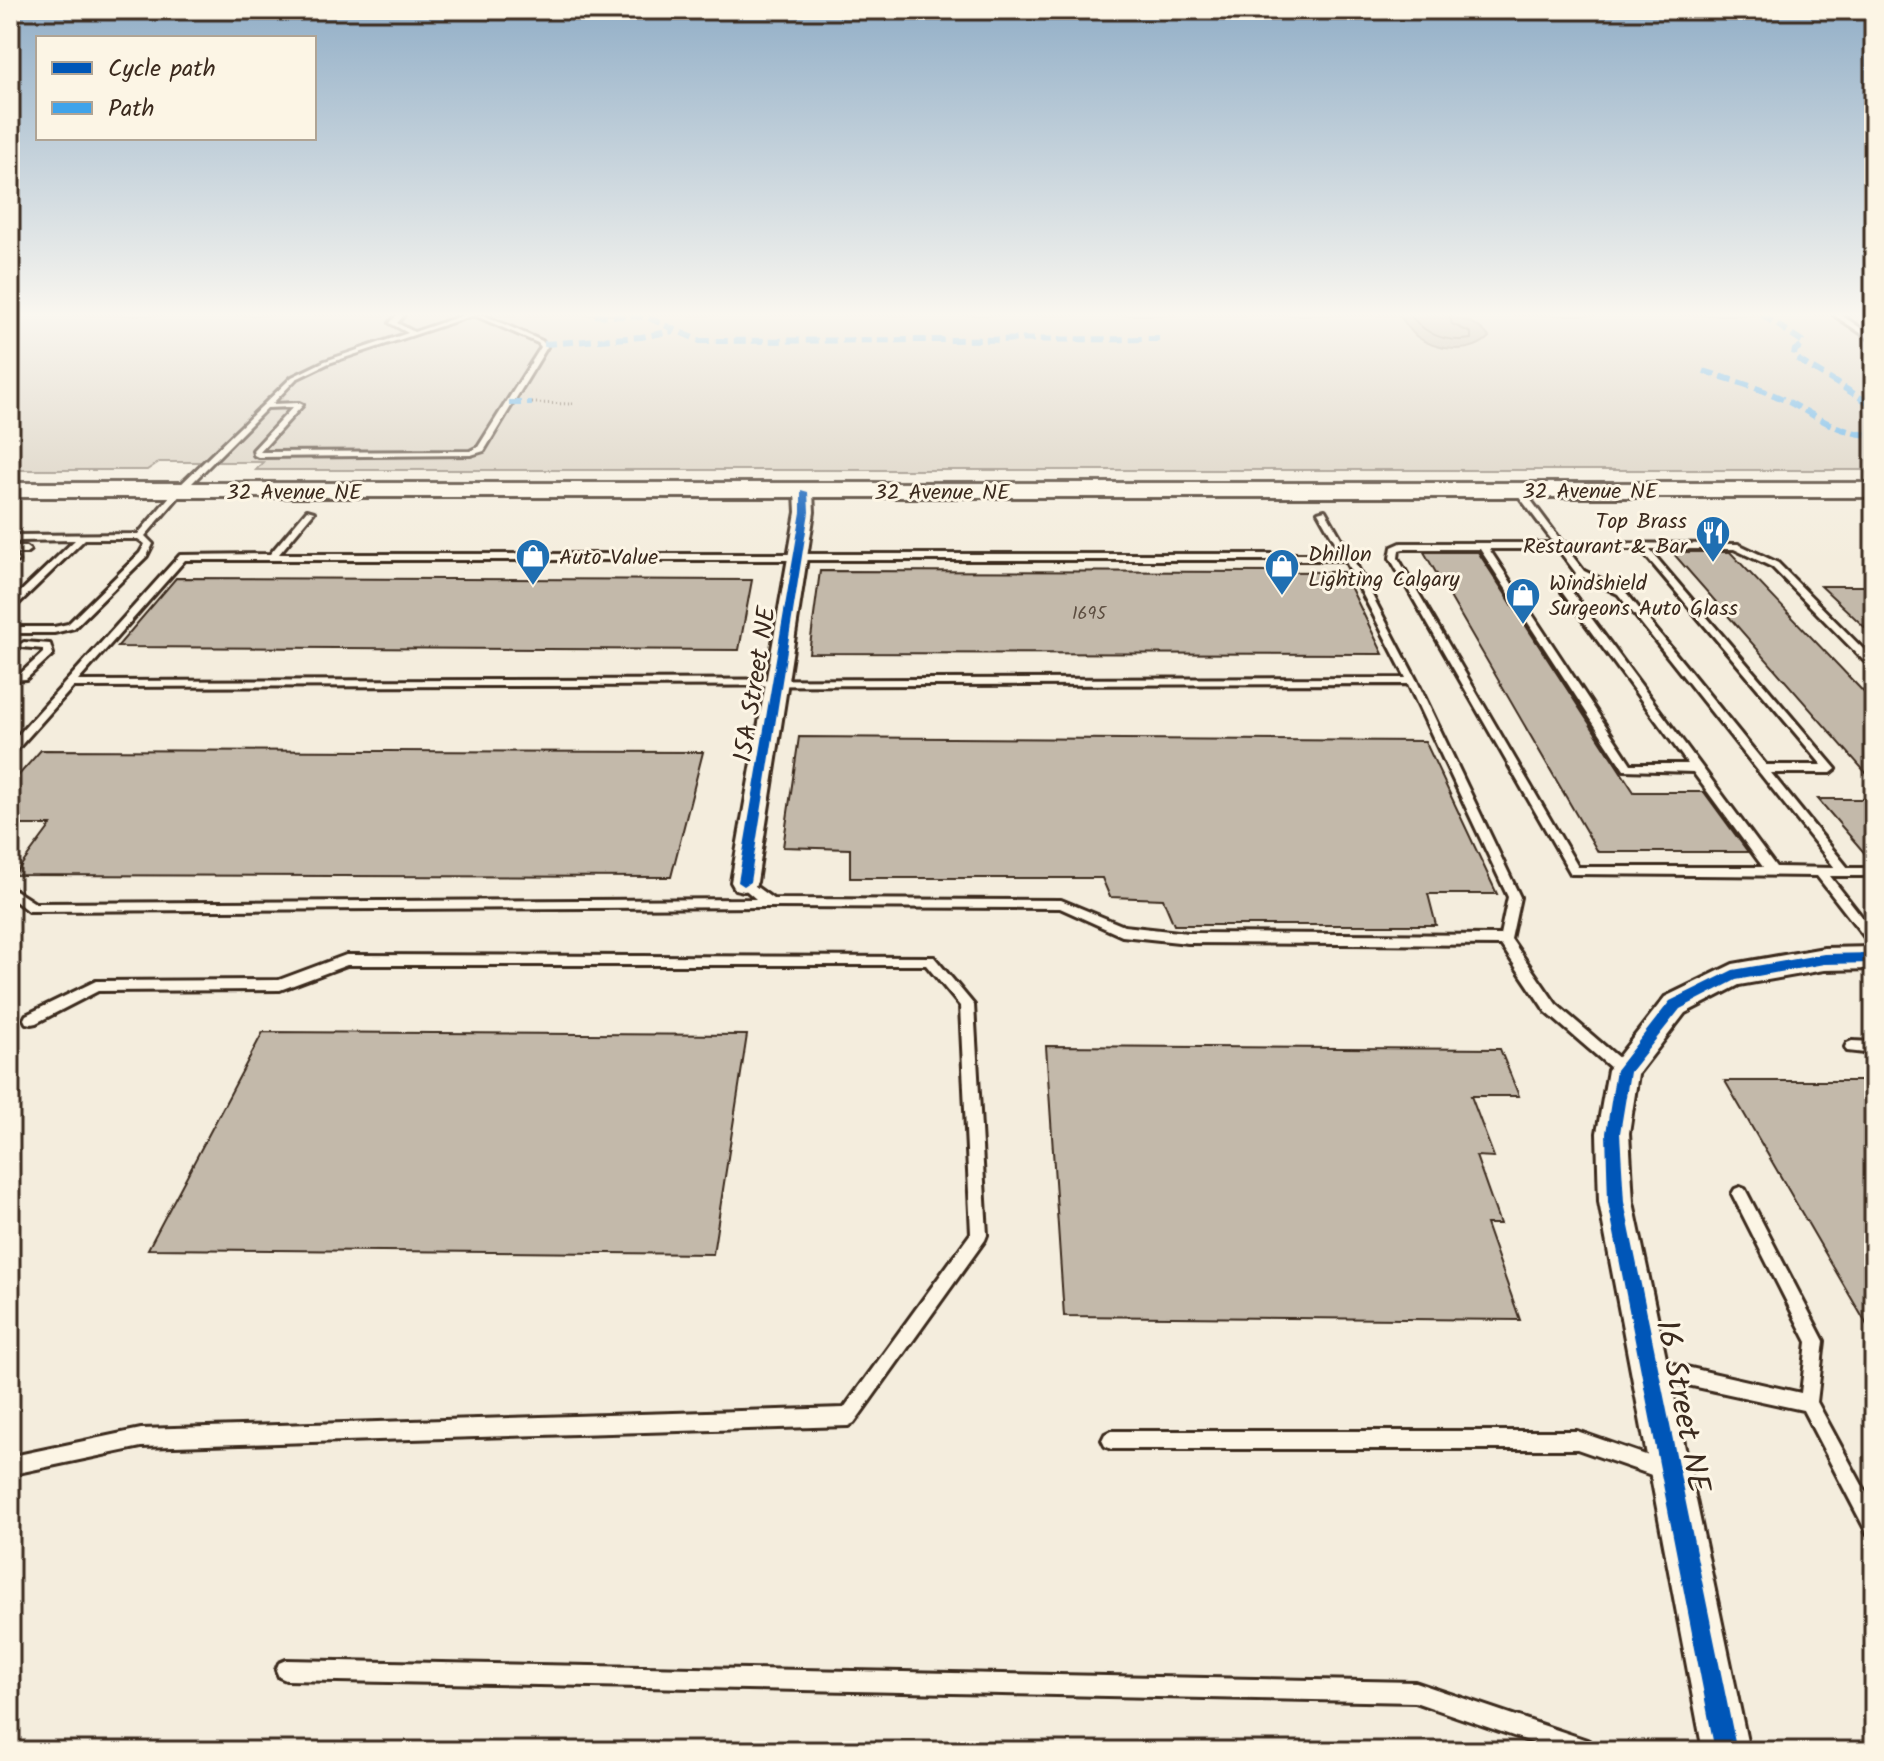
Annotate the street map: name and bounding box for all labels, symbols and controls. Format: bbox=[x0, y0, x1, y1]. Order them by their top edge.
legend bbox=[36, 36, 316, 140]
text: Cycle path bbox=[108, 50, 216, 89]
text: Path bbox=[108, 90, 154, 129]
street label: 32 Avenue NE bbox=[1522, 475, 1659, 510]
street label: 32 Avenue NE bbox=[226, 476, 363, 511]
street label: 32 Avenue NE bbox=[874, 476, 1011, 511]
place label: Top Brass Restaurant & Bar bbox=[1523, 505, 1689, 565]
restaurant icon: Top Brass Restaurant & Bar bbox=[1694, 514, 1732, 564]
shop icon: Auto Value bbox=[514, 537, 552, 587]
place label: Dhillon Lighting Calgary bbox=[1308, 538, 1460, 598]
place label: Auto Value bbox=[559, 541, 658, 576]
shop icon: Dhillon Lighting Calgary bbox=[1263, 547, 1301, 597]
place label: Windshield Surgeons Auto Glass bbox=[1549, 567, 1739, 627]
shop icon: Windshield Surgeons Auto Glass bbox=[1504, 576, 1542, 626]
house number: 1695 bbox=[1072, 600, 1107, 629]
street label: 15A Street NE bbox=[723, 602, 789, 765]
street label: 16 Street NE bbox=[1640, 1316, 1724, 1499]

